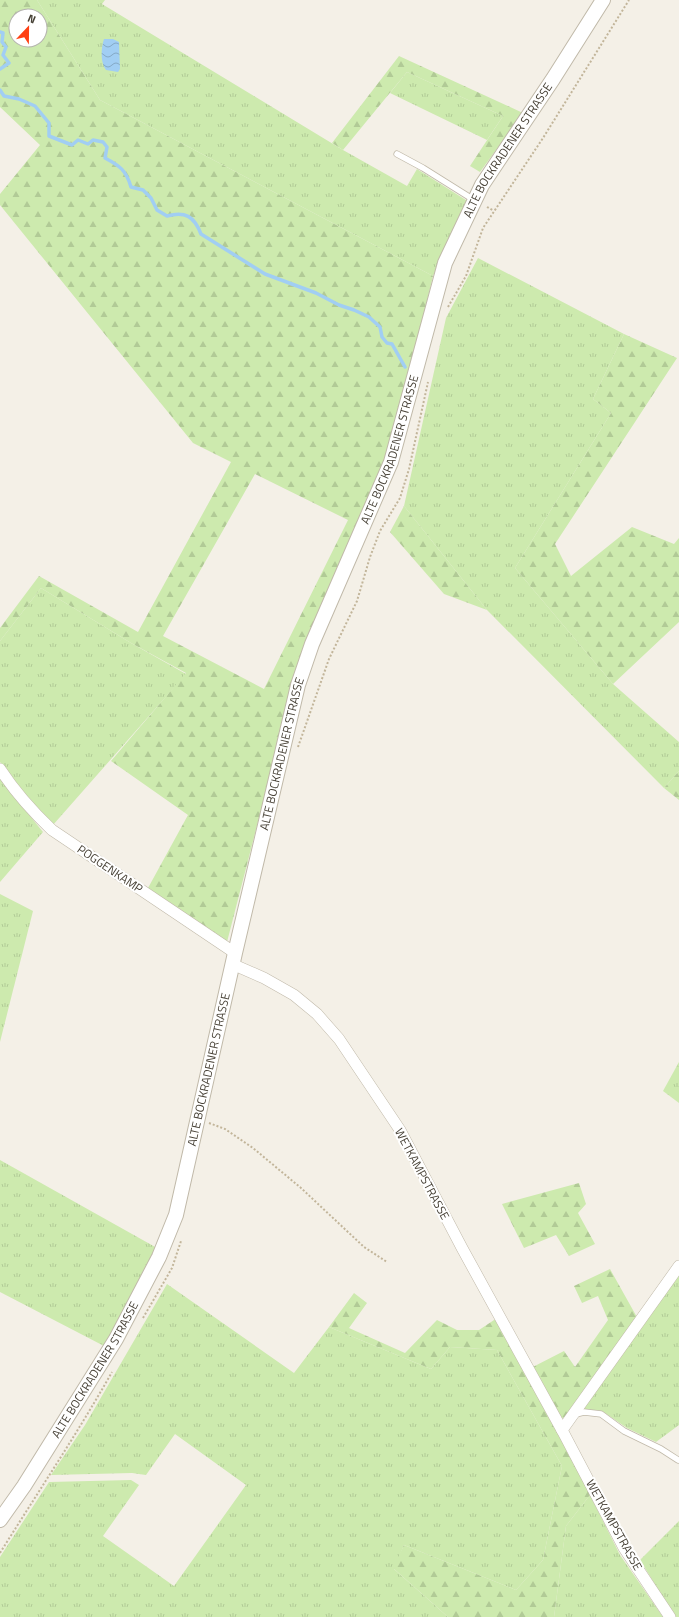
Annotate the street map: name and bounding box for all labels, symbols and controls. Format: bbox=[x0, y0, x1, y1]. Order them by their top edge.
north arrow bbox=[8, 8, 48, 48]
text: N bbox=[25, 10, 38, 28]
street label: ALTE BOCKRADENER STRASSE bbox=[458, 78, 557, 221]
street label: ALTE BOCKRADENER STRASSE bbox=[355, 372, 423, 527]
street label: ALTE BOCKRADENER STRASSE bbox=[254, 674, 309, 832]
street label: POGGENKAMP bbox=[74, 840, 147, 898]
street label: ALTE BOCKRADENER STRASSE bbox=[182, 991, 235, 1148]
street label: WETKAMPSTRASSE bbox=[390, 1124, 455, 1223]
street label: ALTE BOCKRADENER STRASSE bbox=[46, 1297, 143, 1442]
street label: WETKAMPSTRASSE bbox=[582, 1476, 648, 1574]

